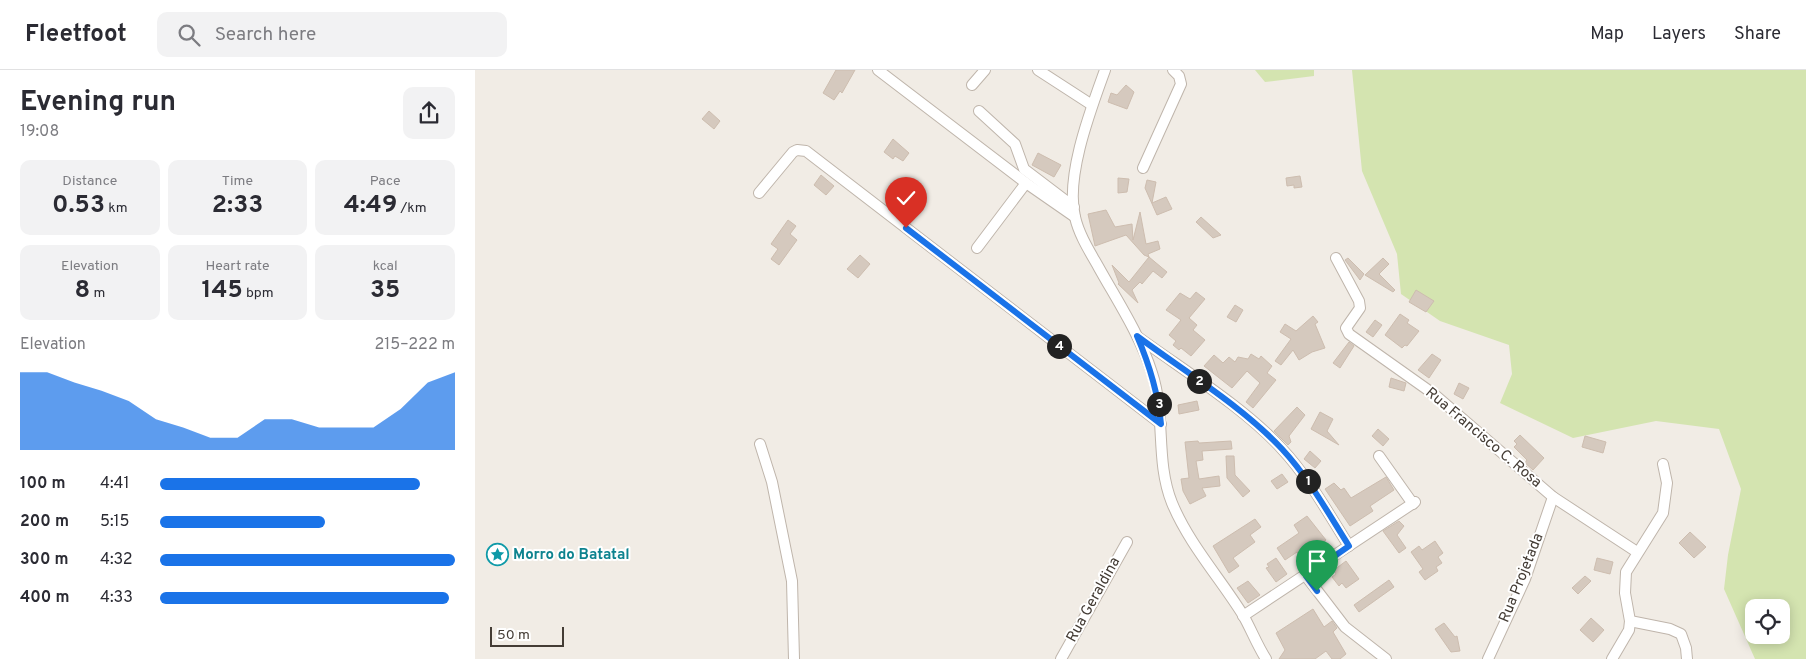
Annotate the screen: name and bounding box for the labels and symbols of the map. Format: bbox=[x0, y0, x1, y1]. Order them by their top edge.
pin bbox=[885, 177, 927, 228]
pin: 4 bbox=[1047, 334, 1071, 358]
pin: 2 bbox=[1187, 368, 1211, 394]
street label: Rua Francisco C. Rosa bbox=[1421, 384, 1545, 492]
pin: 3 bbox=[1147, 392, 1171, 416]
pin: 1 bbox=[1295, 468, 1321, 494]
street label: Rua Projetada bbox=[1495, 531, 1549, 625]
pin bbox=[1296, 540, 1338, 591]
place icon: Morro do Batatal bbox=[485, 543, 509, 567]
place label: Morro do Batatal bbox=[513, 546, 630, 565]
street label: Rua Geraldina bbox=[1063, 554, 1125, 646]
scale bar bbox=[490, 624, 564, 647]

